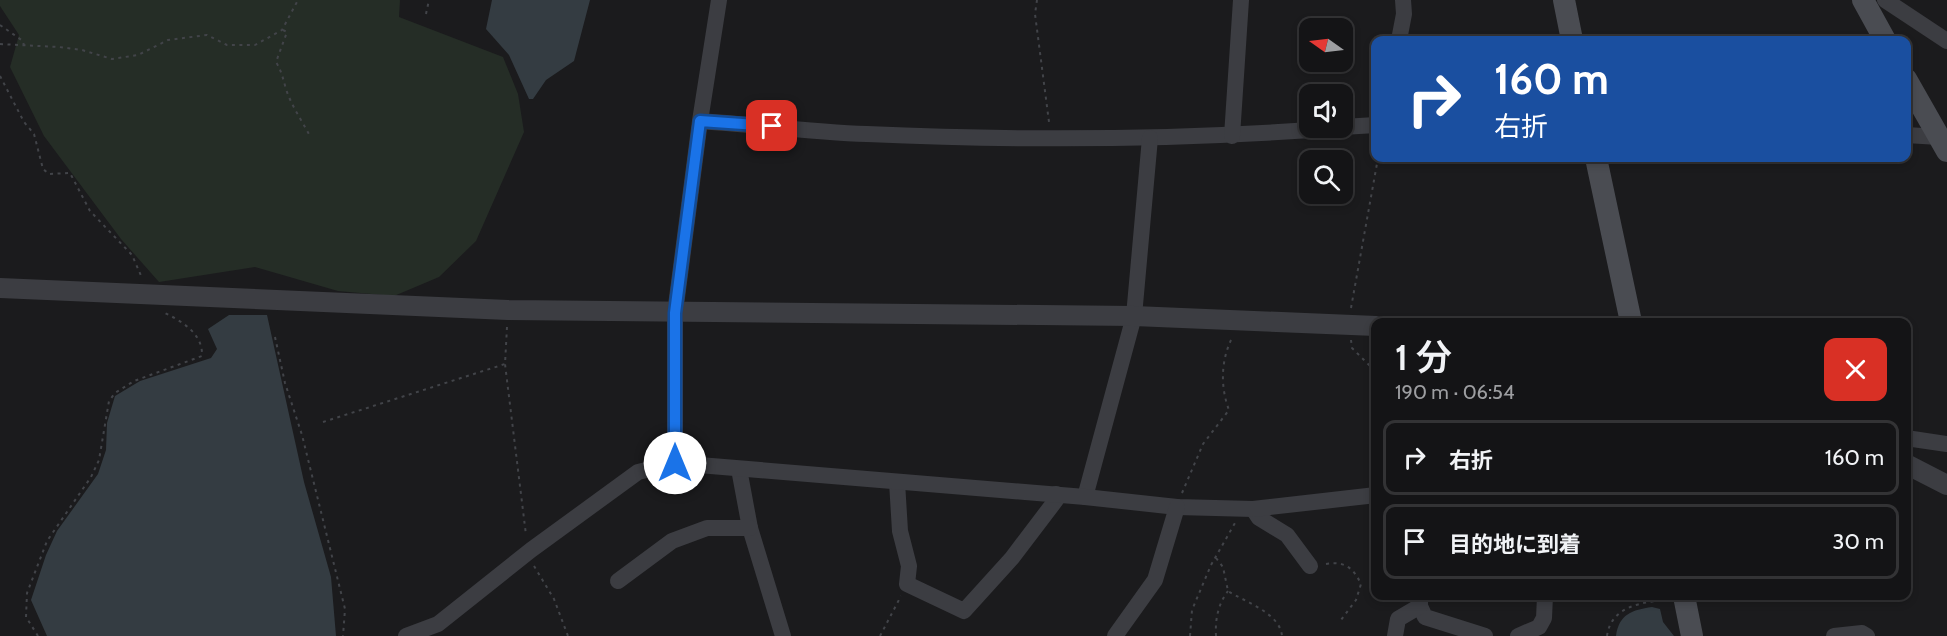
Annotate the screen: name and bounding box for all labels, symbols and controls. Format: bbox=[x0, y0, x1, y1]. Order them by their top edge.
north arrow bbox=[1299, 18, 1353, 72]
map controls bbox=[1299, 18, 1353, 204]
text: 160 m bbox=[1494, 53, 1609, 105]
icon: right bbox=[1395, 60, 1473, 138]
button: sound bbox=[1299, 84, 1353, 138]
pin bbox=[746, 100, 797, 151]
icon: arrive bbox=[755, 109, 788, 142]
text: 右折 bbox=[1494, 110, 1548, 143]
button: search bbox=[1299, 150, 1353, 204]
text: 1 分 bbox=[1395, 335, 1452, 379]
button: close bbox=[1824, 338, 1887, 401]
text: 190 m · 06:54 bbox=[1395, 380, 1515, 404]
position arrow bbox=[643, 431, 707, 495]
icon: right bbox=[1398, 441, 1431, 474]
text: 160 m bbox=[1825, 444, 1884, 471]
text: 右折 bbox=[1449, 447, 1493, 474]
icon: arrive bbox=[1398, 525, 1431, 558]
text: 30 m bbox=[1832, 528, 1884, 555]
text: 目的地に到着 bbox=[1449, 531, 1581, 558]

